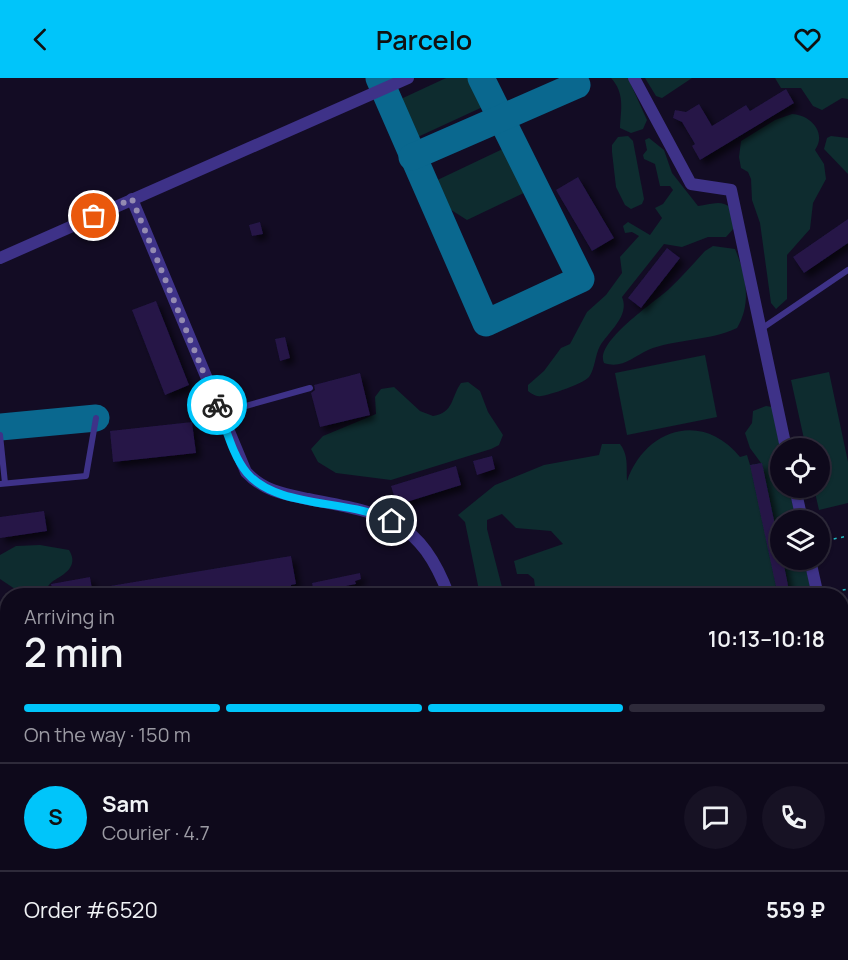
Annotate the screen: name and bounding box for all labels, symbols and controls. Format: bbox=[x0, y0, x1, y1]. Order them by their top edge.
text: Parcelo bbox=[376, 21, 472, 58]
icon: back bbox=[24, 23, 57, 56]
icon: heart bbox=[791, 23, 824, 56]
pin bbox=[68, 190, 119, 241]
icon: bag bbox=[77, 199, 110, 232]
courier bbox=[187, 375, 247, 435]
icon: bike bbox=[201, 389, 234, 422]
map controls bbox=[770, 438, 830, 570]
button: locate bbox=[770, 438, 830, 498]
pin bbox=[366, 495, 417, 546]
icon: home bbox=[375, 504, 408, 537]
button: layers bbox=[770, 510, 830, 570]
text: Arriving in bbox=[24, 603, 115, 630]
text: 10:13–10:18 bbox=[708, 624, 825, 654]
text: 2 min bbox=[24, 625, 123, 679]
text: On the way · 150 m bbox=[24, 721, 191, 748]
button: chat bbox=[684, 786, 747, 849]
button: phone bbox=[762, 786, 825, 849]
text: Sam bbox=[102, 789, 149, 819]
text: S bbox=[48, 802, 63, 832]
text: Courier · 4.7 bbox=[102, 819, 210, 846]
text: Order #6520 bbox=[24, 895, 158, 925]
text: 559 ₽ bbox=[766, 895, 825, 925]

